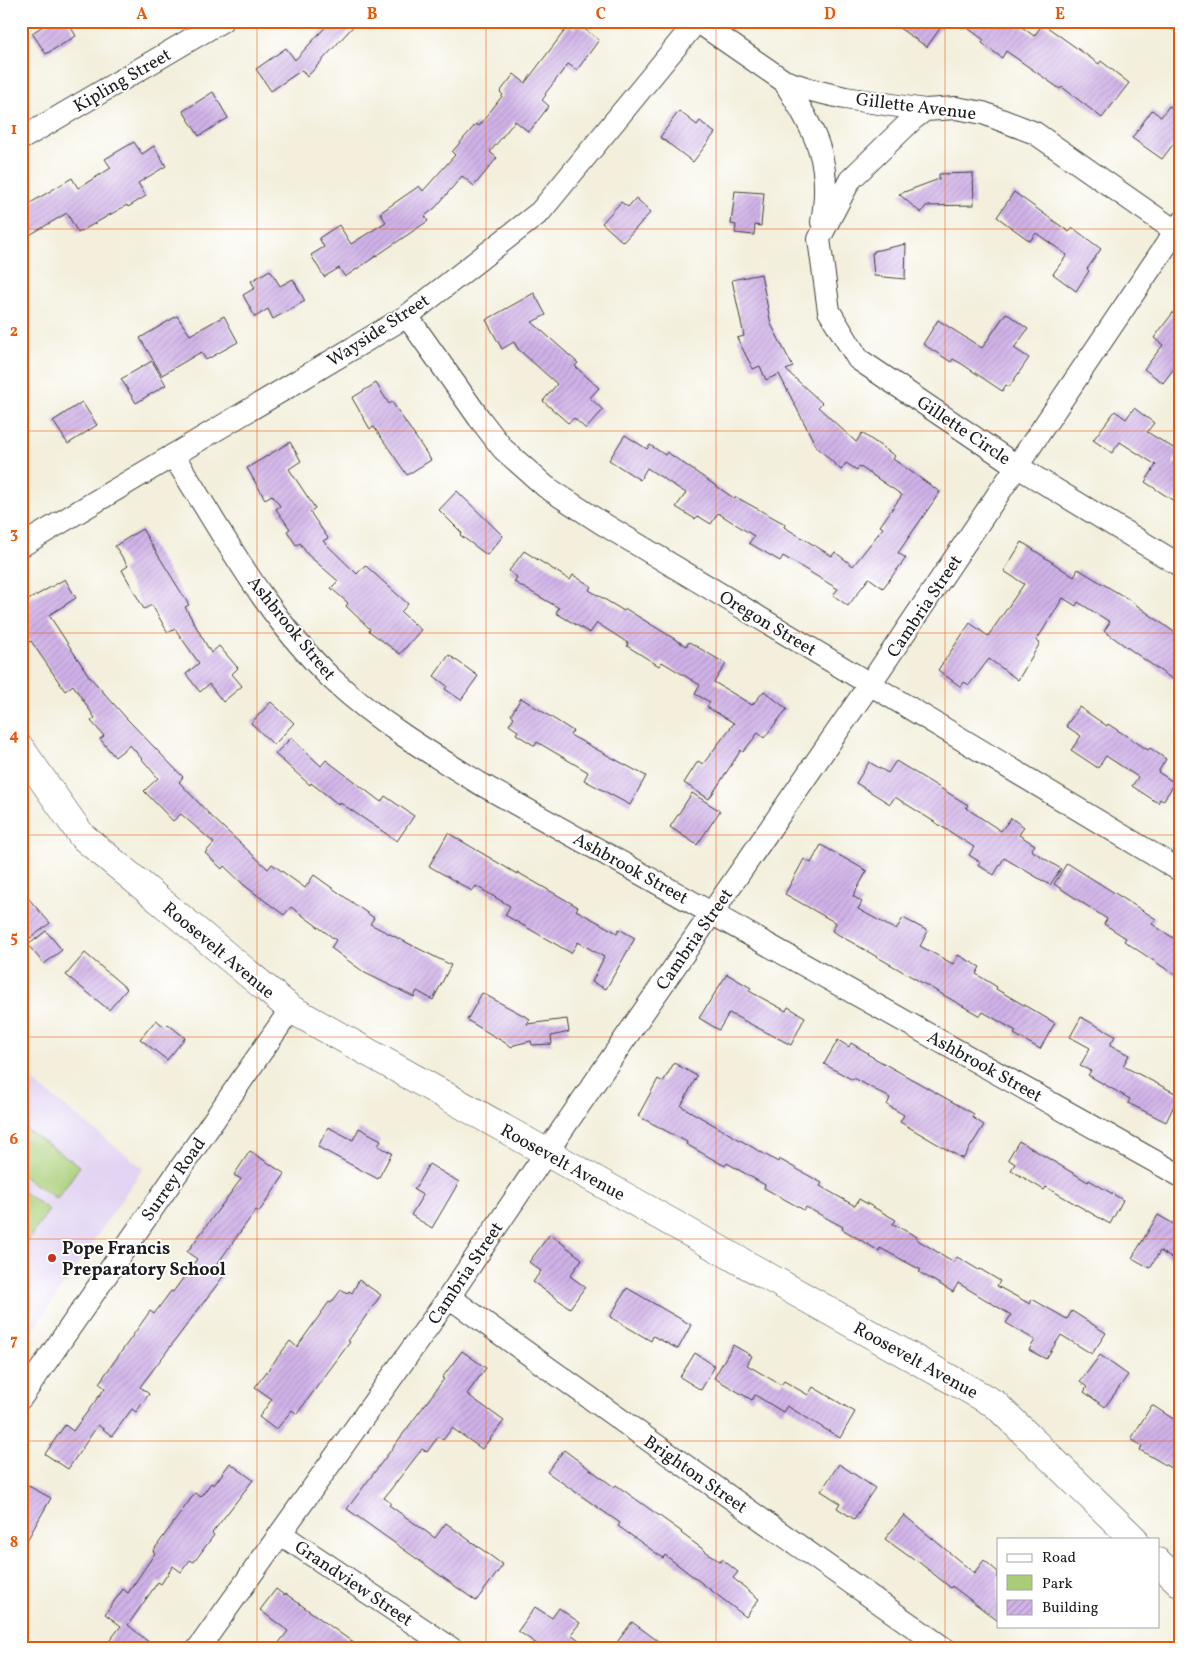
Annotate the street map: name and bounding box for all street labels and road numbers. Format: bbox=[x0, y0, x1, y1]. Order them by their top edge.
street label: Kipling Street bbox=[69, 43, 176, 119]
street label: Gillette Avenue bbox=[854, 88, 977, 127]
street label: Wayside Street bbox=[323, 289, 435, 374]
street label: Gillette Circle bbox=[911, 391, 1015, 472]
street label: Cambria Street bbox=[882, 550, 969, 663]
street label: Ashbrook Street bbox=[241, 571, 341, 687]
street label: Oregon Street bbox=[714, 585, 821, 663]
street label: Ashbrook Street bbox=[568, 827, 692, 911]
street label: Cambria Street bbox=[651, 884, 740, 996]
street label: Roosevelt Avenue bbox=[157, 897, 279, 1005]
street label: Ashbrook Street bbox=[922, 1025, 1046, 1109]
street label: Roosevelt Avenue bbox=[495, 1119, 629, 1208]
street label: Surrey Road bbox=[136, 1133, 212, 1227]
street label: Cambria Street bbox=[423, 1217, 510, 1330]
street label: Roosevelt Avenue bbox=[848, 1317, 982, 1406]
street label: Brighton Street bbox=[638, 1430, 752, 1520]
street label: Grandview Street bbox=[289, 1535, 417, 1633]

